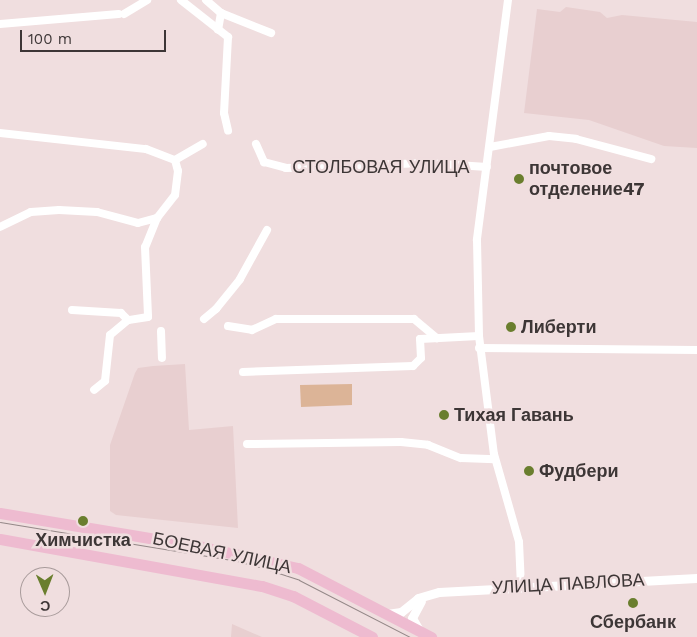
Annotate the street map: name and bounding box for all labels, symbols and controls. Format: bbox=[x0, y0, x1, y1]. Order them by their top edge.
scale bar bbox=[22, 20, 169, 52]
text: 100 m bbox=[28, 30, 72, 48]
street label: СТОЛБОВАЯ УЛИЦА bbox=[292, 156, 470, 178]
place label: почтовое отделение47 bbox=[529, 158, 644, 200]
marker: почтовое отделение47 bbox=[513, 173, 525, 185]
place label: Либерти bbox=[521, 316, 596, 338]
marker: Либерти bbox=[505, 321, 517, 333]
place label: Тихая Гавань bbox=[454, 404, 574, 426]
marker: Тихая Гавань bbox=[438, 409, 450, 421]
place label: Фудбери bbox=[539, 460, 619, 482]
marker: Фудбери bbox=[523, 465, 535, 477]
marker: Химчистка bbox=[77, 515, 89, 527]
street label: БОЕВАЯ УЛИЦА bbox=[151, 528, 293, 578]
place label: Химчистка bbox=[35, 529, 131, 551]
north arrow bbox=[20, 567, 70, 617]
street label: УЛИЦА ПАВЛОВА bbox=[491, 569, 645, 599]
marker: Сбербанк bbox=[627, 597, 639, 609]
text: С bbox=[40, 598, 50, 614]
place label: Сбербанк bbox=[590, 611, 676, 633]

